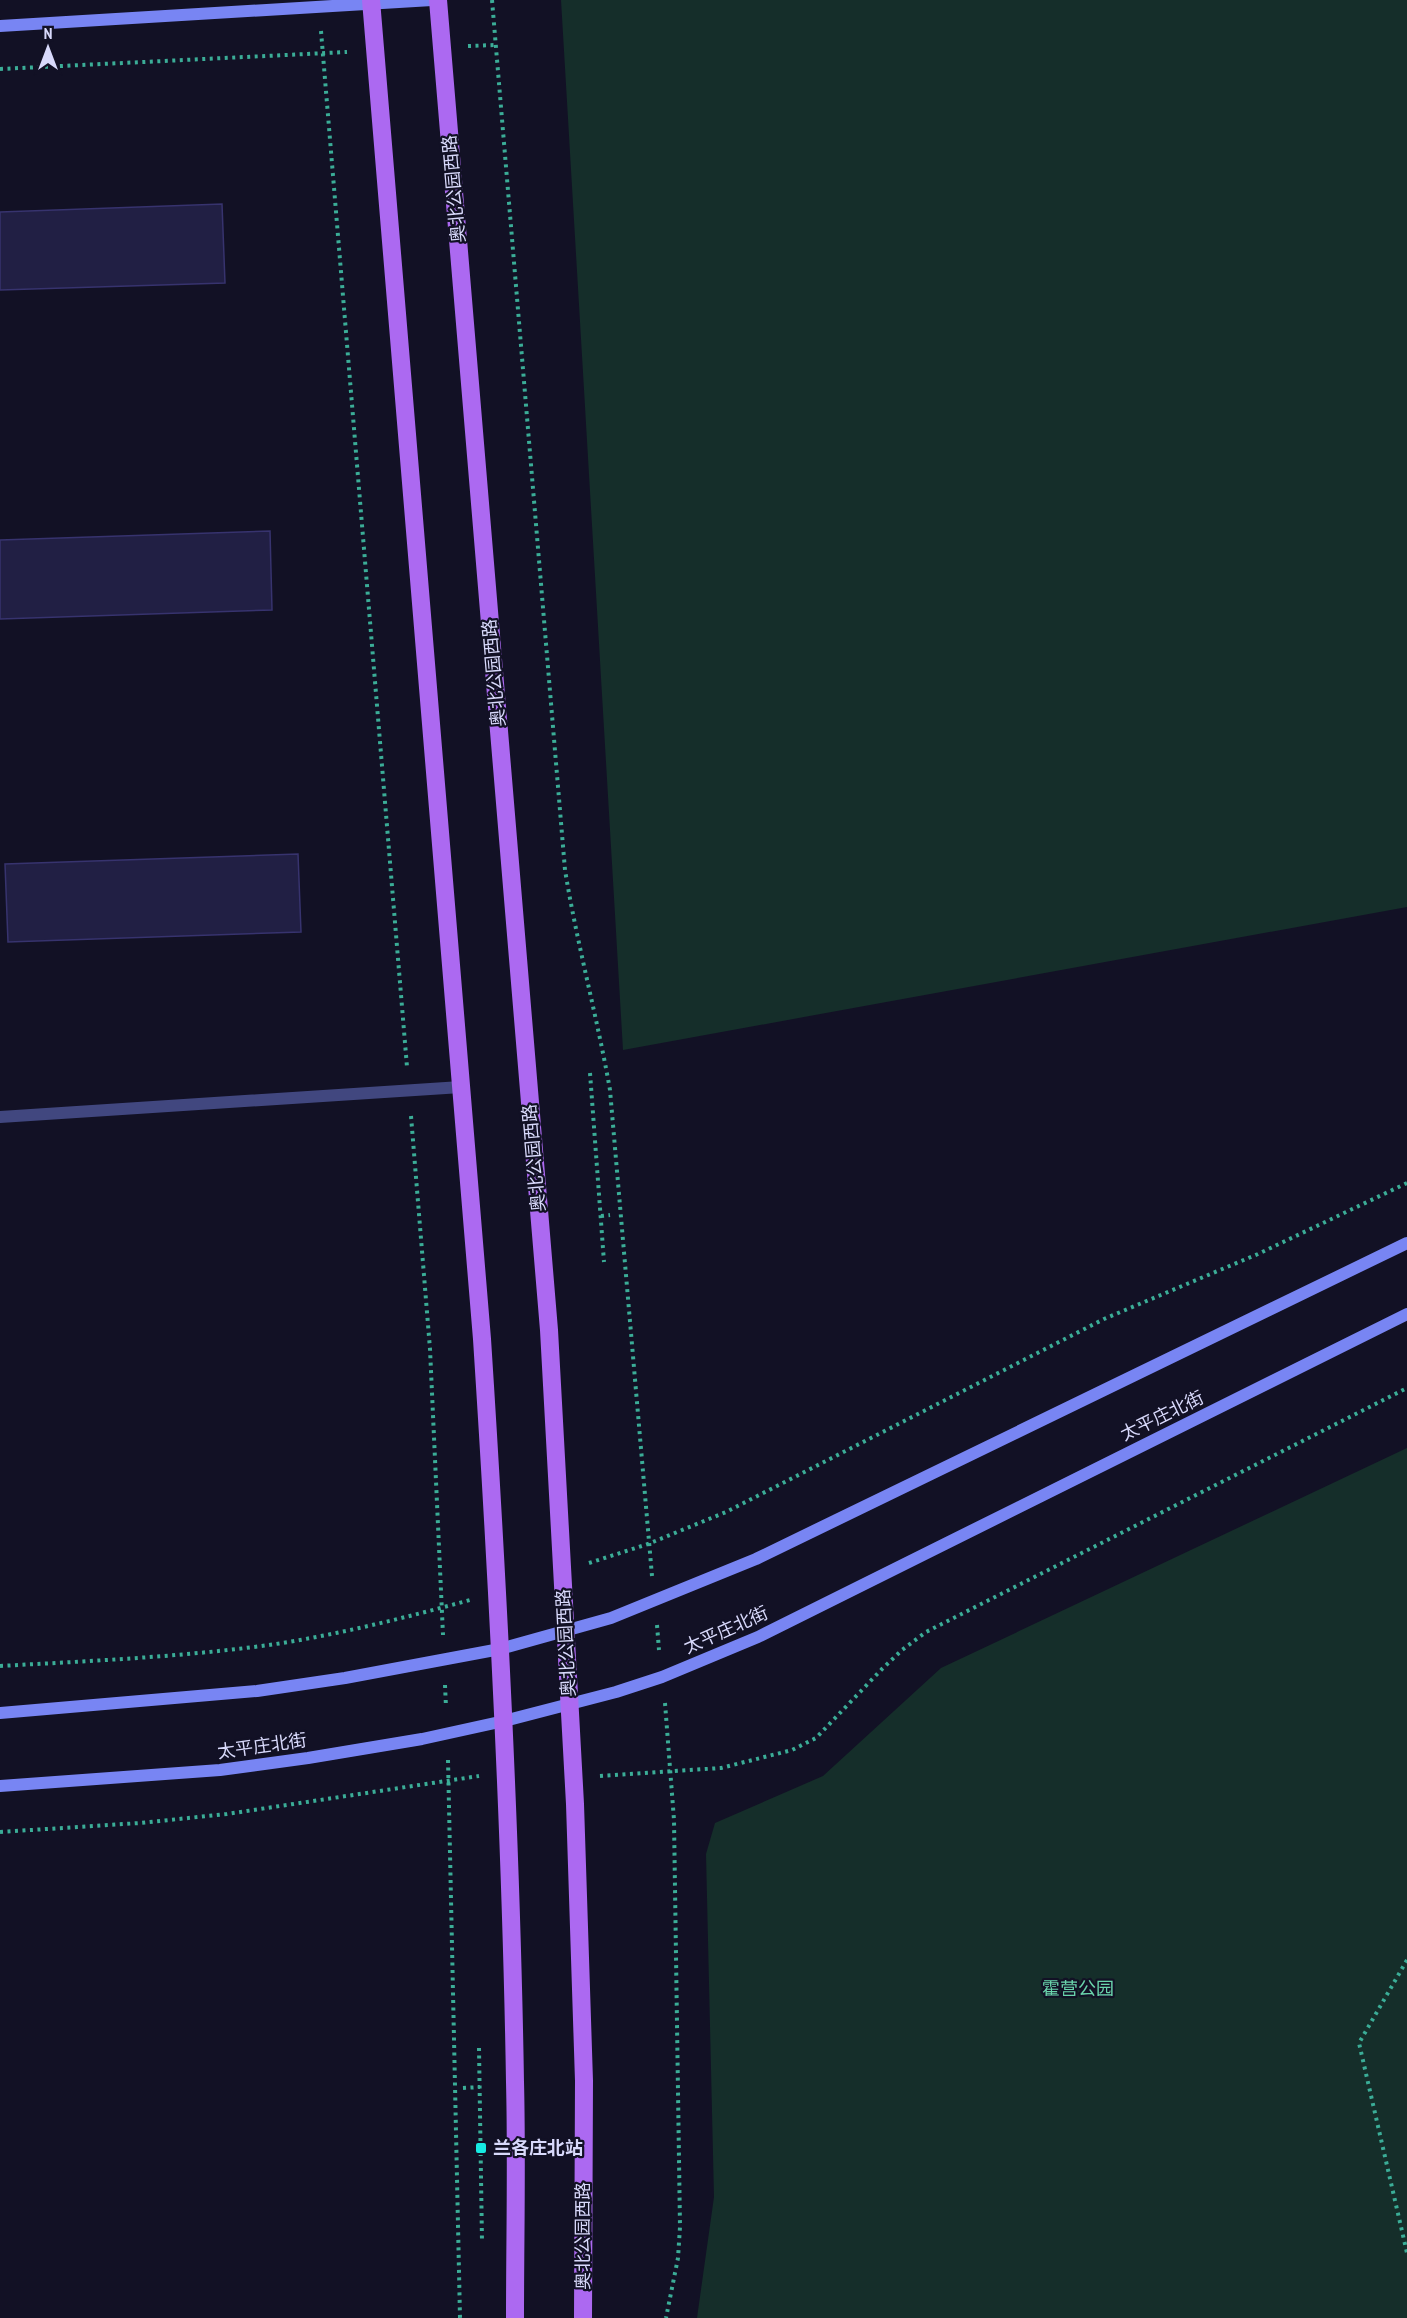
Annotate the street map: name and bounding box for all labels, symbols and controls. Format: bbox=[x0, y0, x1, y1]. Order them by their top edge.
north arrow bbox=[18, 18, 78, 78]
text: N bbox=[44, 23, 52, 43]
street label: 奥北公园西路 bbox=[437, 134, 470, 244]
street label: 奥北公园西路 bbox=[477, 618, 510, 728]
street label: 奥北公园西路 bbox=[517, 1103, 550, 1213]
street label: 太平庄北街 bbox=[1116, 1385, 1207, 1446]
street label: 奥北公园西路 bbox=[551, 1588, 580, 1698]
street label: 太平庄北街 bbox=[680, 1601, 772, 1658]
street label: 太平庄北街 bbox=[216, 1728, 308, 1763]
park label: 霍营公园 bbox=[1042, 1977, 1114, 2000]
place label: 兰各庄北站 bbox=[493, 2136, 583, 2159]
marker: 兰各庄北站 bbox=[474, 2141, 488, 2155]
street label: 奥北公园西路 bbox=[571, 2182, 594, 2290]

